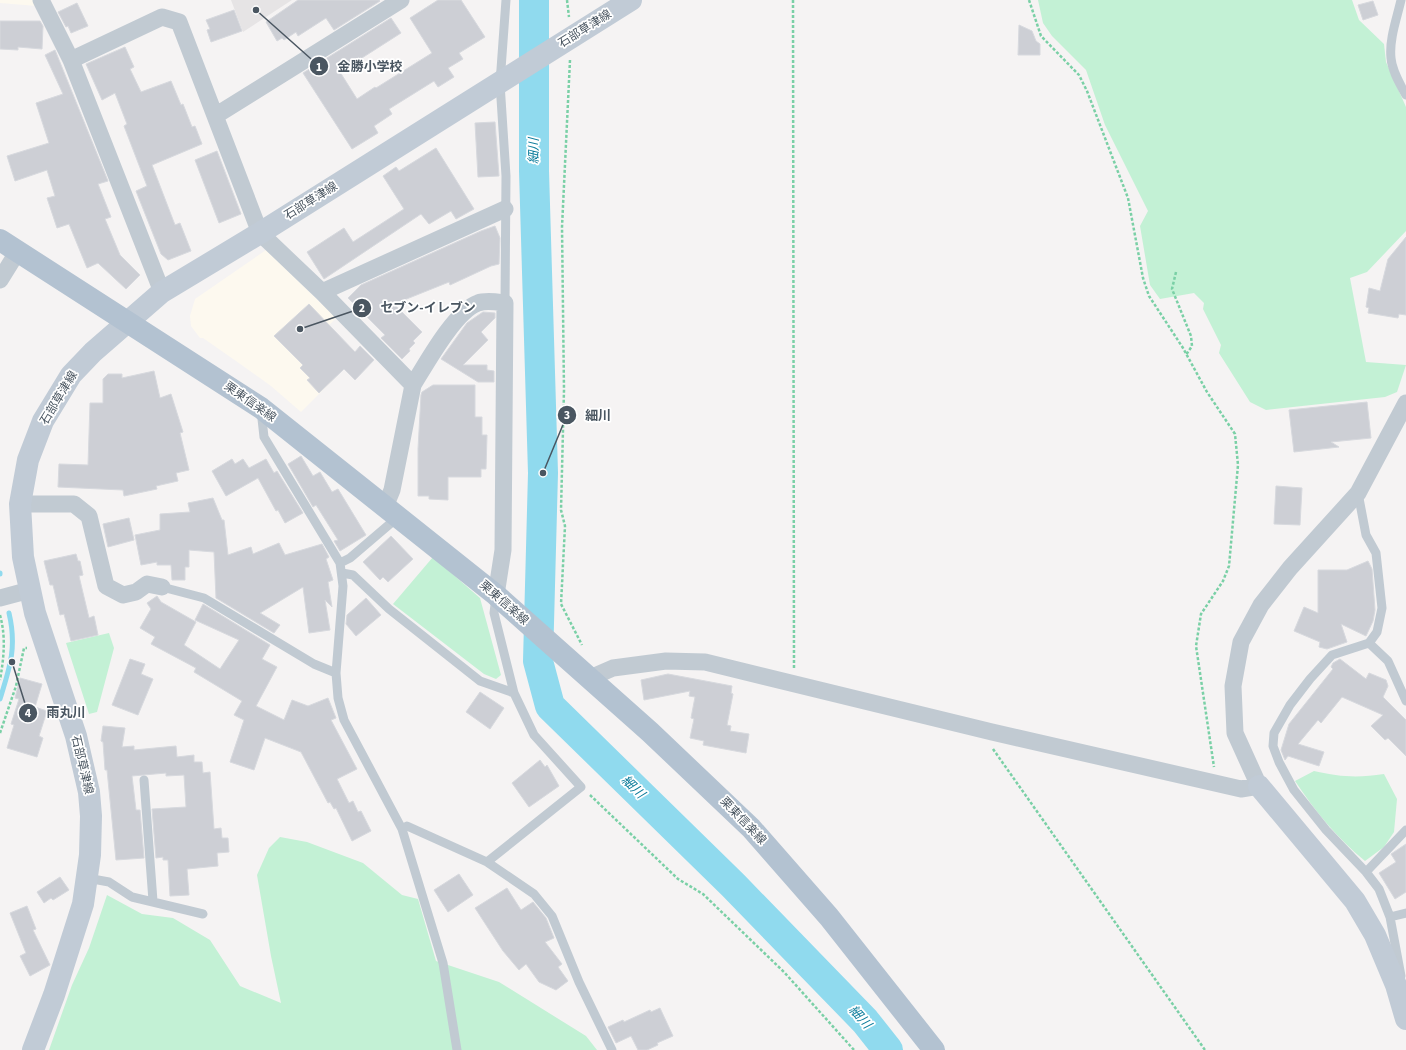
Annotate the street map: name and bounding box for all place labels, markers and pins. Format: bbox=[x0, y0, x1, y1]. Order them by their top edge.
callout: 金勝小学校 bbox=[309, 54, 410, 79]
callout: セブン-イレブン bbox=[352, 295, 484, 320]
callout: 細川 bbox=[557, 402, 619, 427]
callout: 雨丸川 bbox=[18, 700, 93, 725]

